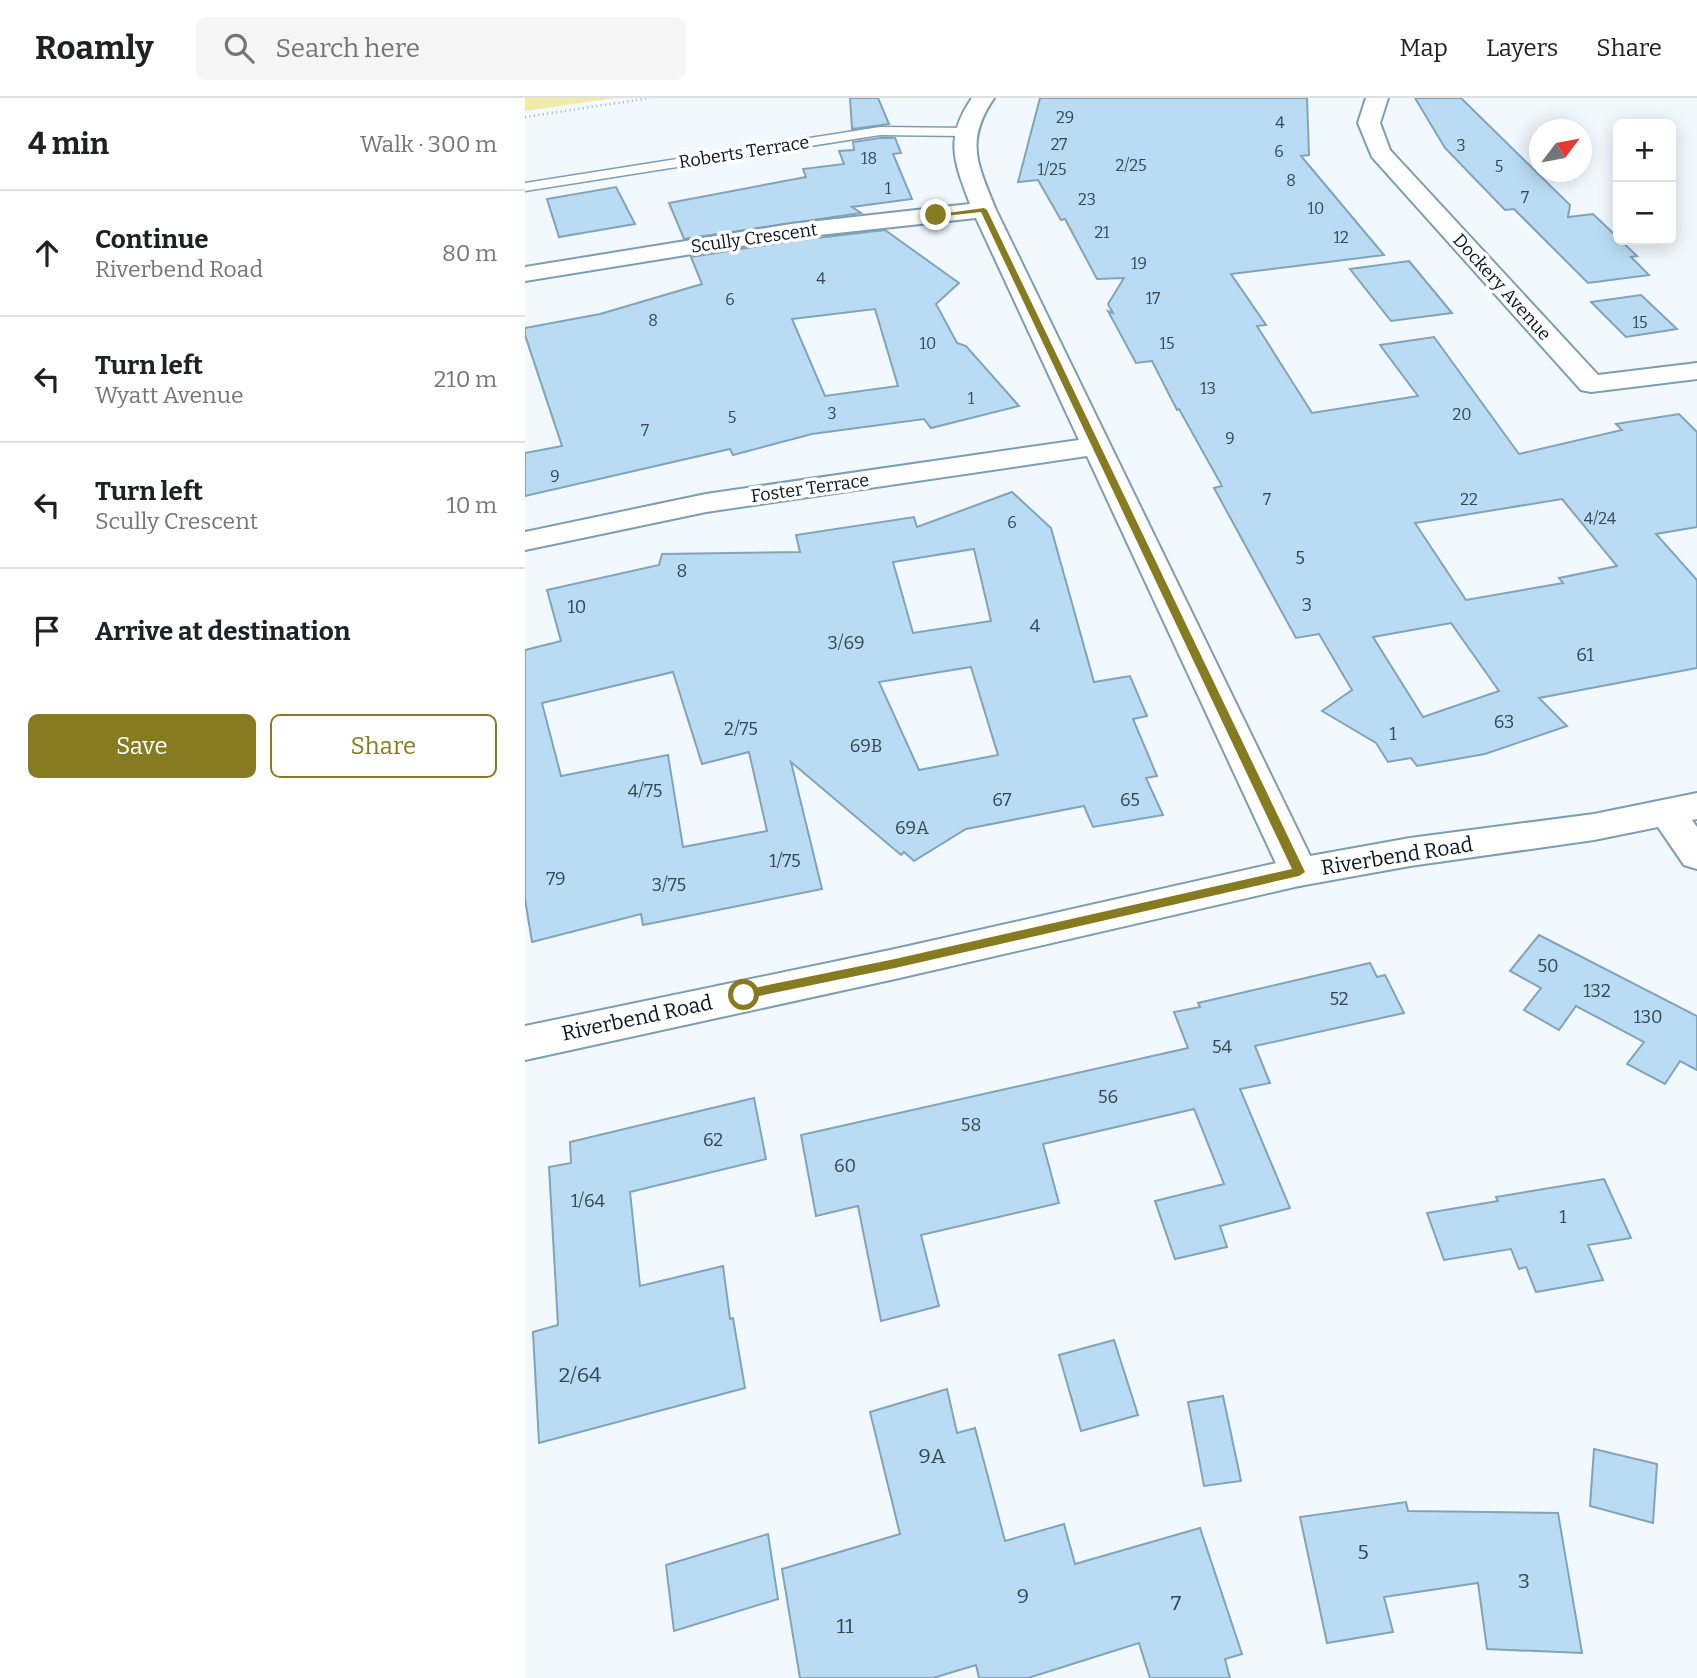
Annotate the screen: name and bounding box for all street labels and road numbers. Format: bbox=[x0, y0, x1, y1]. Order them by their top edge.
street label: Roberts Terrace bbox=[677, 131, 811, 173]
street label: Scully Crescent bbox=[689, 218, 819, 258]
street label: Dockery Avenue bbox=[1448, 229, 1556, 345]
street label: Foster Terrace bbox=[750, 469, 870, 507]
street label: Riverbend Road bbox=[1319, 831, 1475, 881]
street label: Riverbend Road bbox=[559, 989, 715, 1047]

